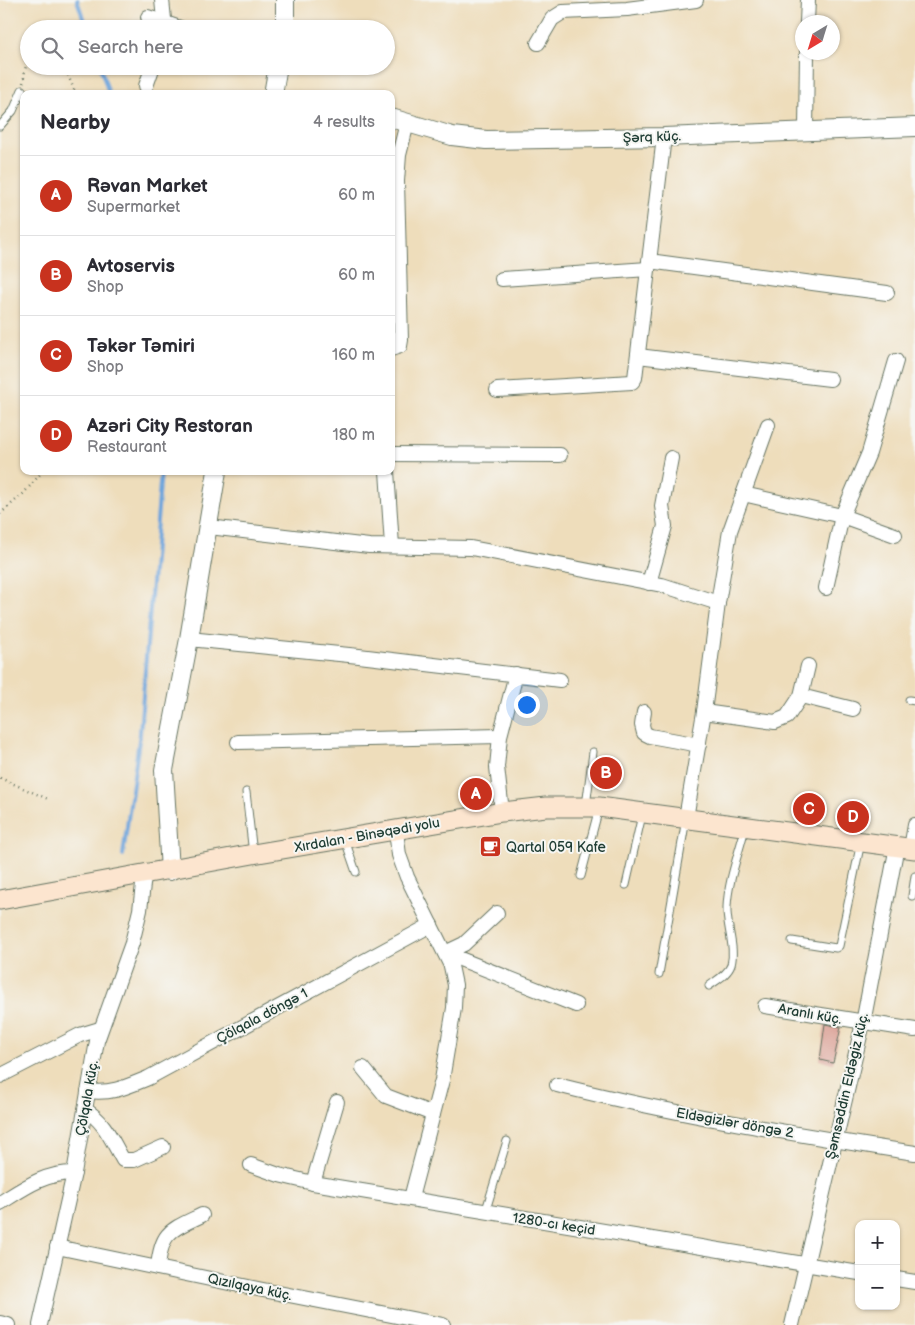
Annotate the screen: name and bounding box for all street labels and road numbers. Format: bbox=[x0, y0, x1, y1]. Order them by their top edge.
street label: Şərq küç. bbox=[623, 127, 682, 147]
street label: Xırdalan - Binəqədi yolu bbox=[292, 814, 441, 856]
street label: Çölqala döngə 1 bbox=[213, 985, 311, 1047]
street label: Aranlı küç. bbox=[777, 1000, 843, 1028]
street label: Şəmsəddin Eldəgiz küç. bbox=[822, 1011, 872, 1161]
street label: Çölqala küç. bbox=[72, 1059, 102, 1137]
street label: Eldəgizlər döngə 2 bbox=[675, 1104, 796, 1142]
street label: 1280-cı keçid bbox=[511, 1209, 597, 1239]
street label: Qızılqaya küç. bbox=[206, 1270, 294, 1304]

